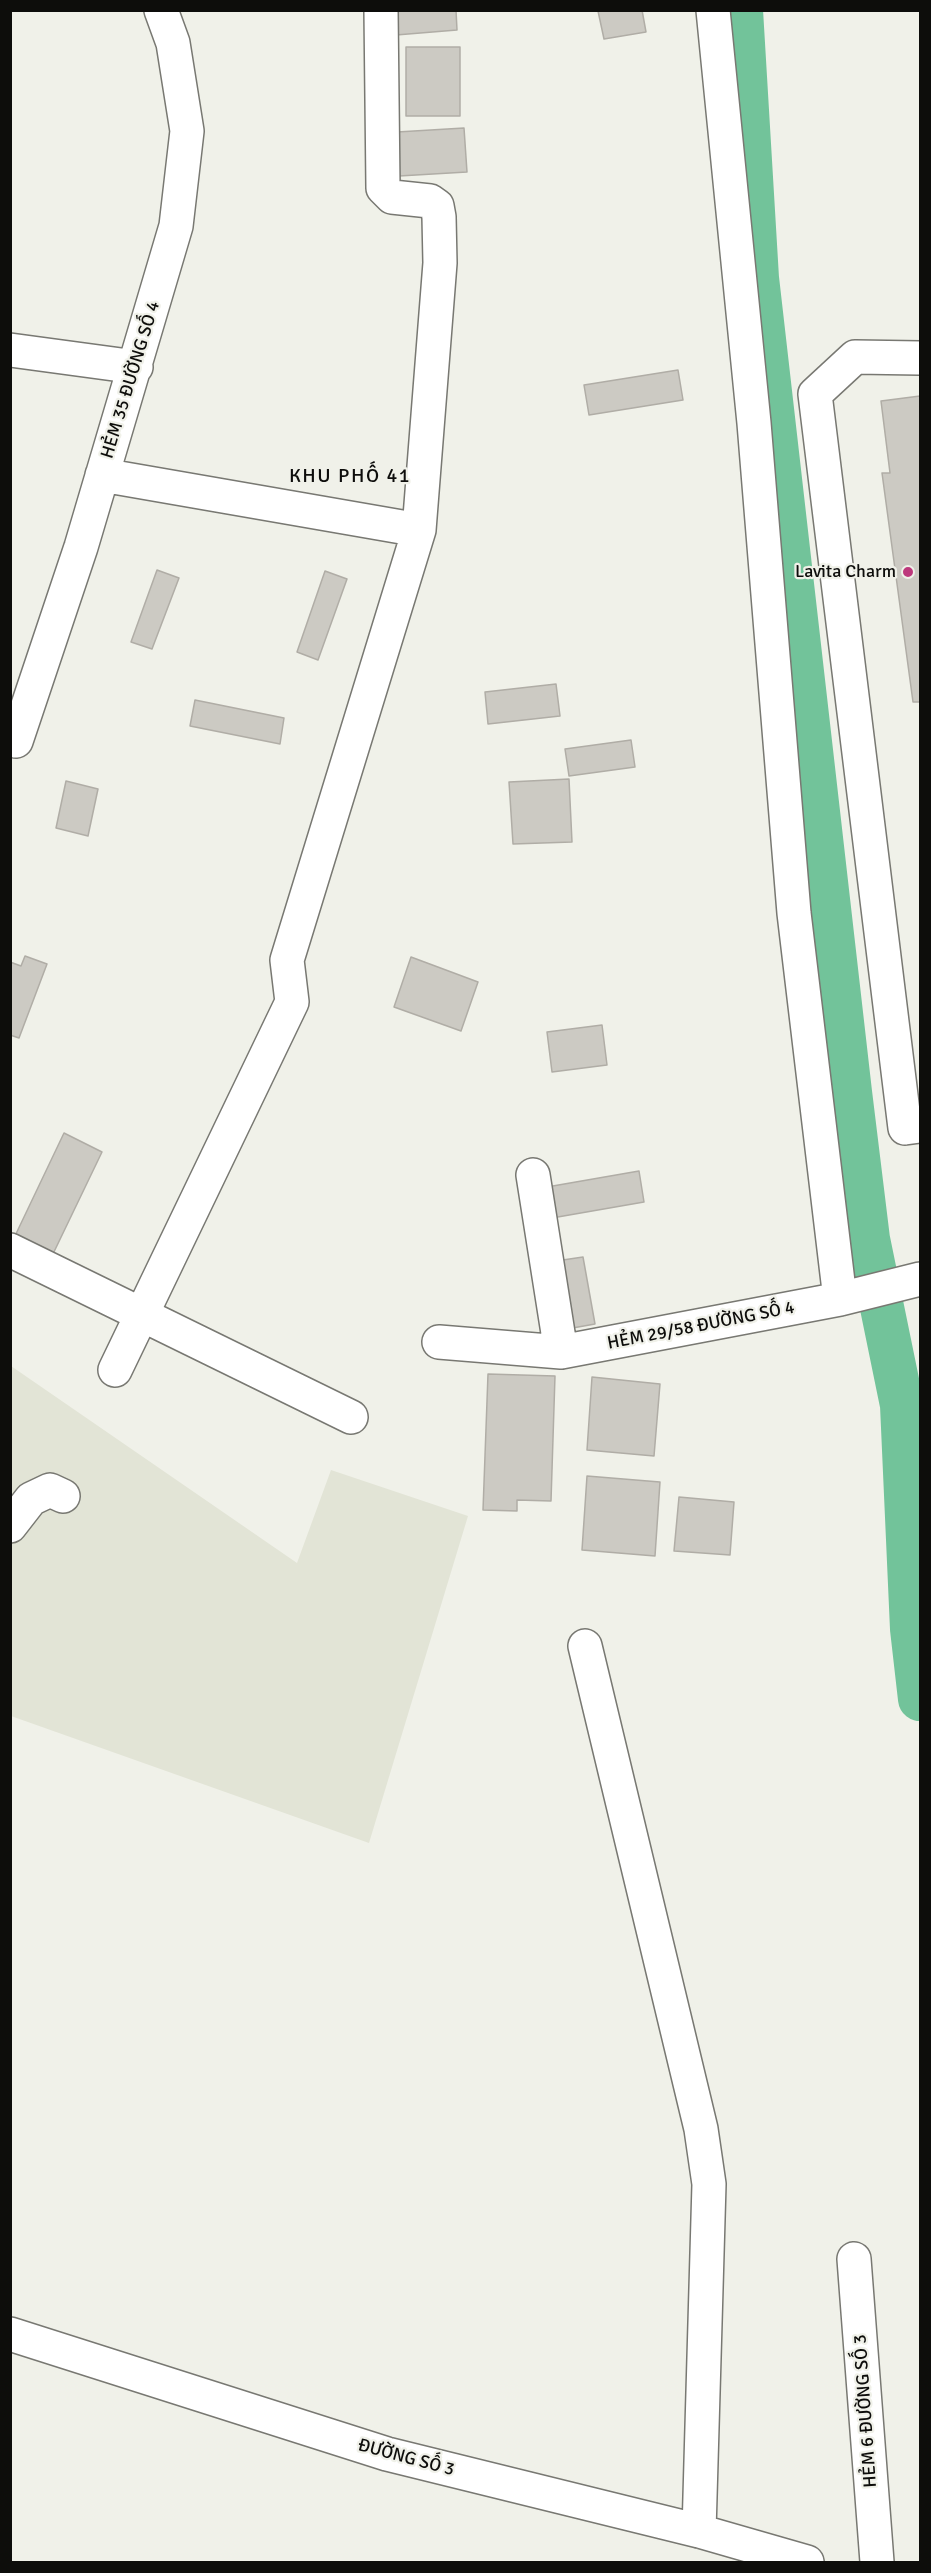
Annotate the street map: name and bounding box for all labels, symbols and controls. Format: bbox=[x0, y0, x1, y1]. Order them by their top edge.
street label: HẺM 35 ĐƯỜNG SỐ 4 bbox=[97, 299, 165, 461]
district label: KHU PHỐ 41 bbox=[289, 465, 411, 489]
place label: Lavita Charm bbox=[795, 561, 896, 583]
marker: Lavita Charm bbox=[901, 565, 915, 579]
street label: HẺM 29/58 ĐƯỜNG SỐ 4 bbox=[606, 1297, 796, 1355]
street label: HẺM 6 ĐƯỜNG SỐ 3 bbox=[850, 2334, 882, 2488]
street label: ĐƯỜNG SỐ 3 bbox=[355, 2435, 457, 2481]

